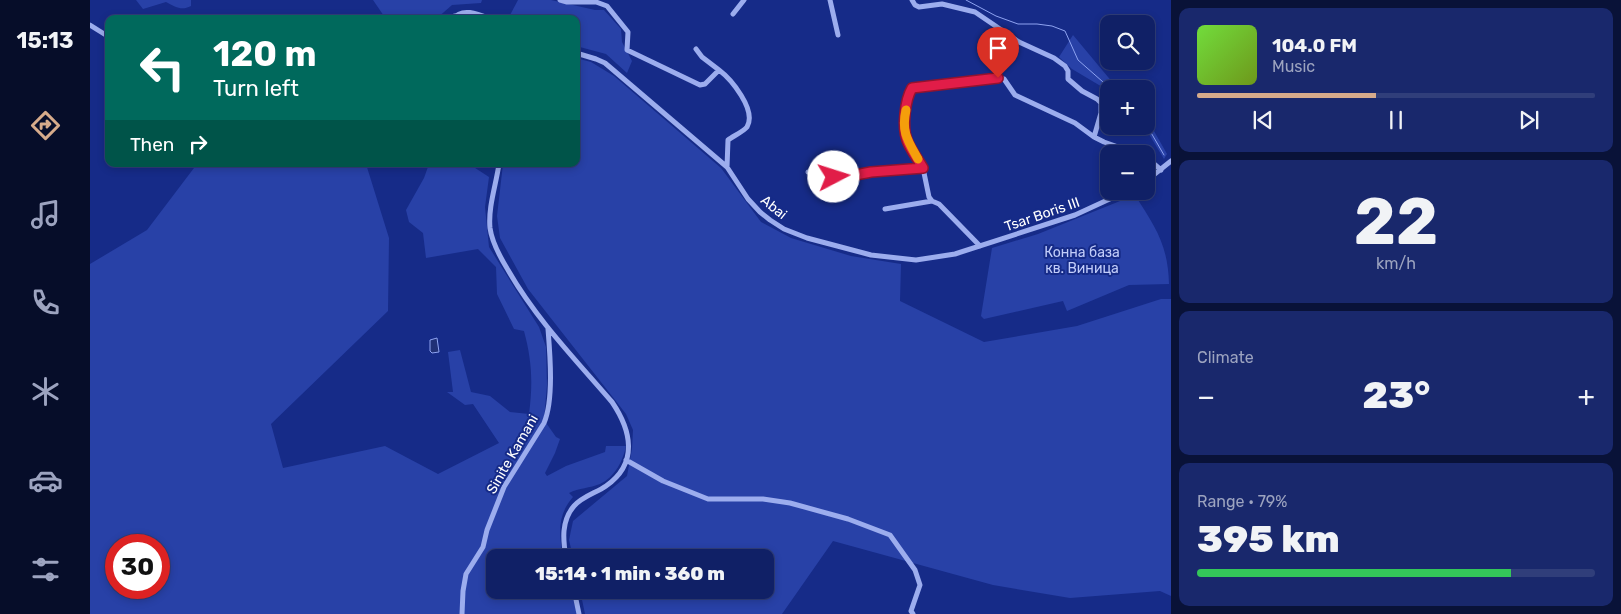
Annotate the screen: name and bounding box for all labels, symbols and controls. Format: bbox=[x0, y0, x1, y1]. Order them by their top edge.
map controls bbox=[1100, 15, 1155, 200]
button: search bbox=[1100, 15, 1155, 70]
text: 15:13 bbox=[16, 27, 74, 54]
pin bbox=[977, 27, 1019, 78]
text: 120 m bbox=[213, 33, 316, 75]
icon: arrive bbox=[984, 34, 1012, 62]
text: 104.0 FM bbox=[1272, 34, 1357, 57]
icon: left bbox=[130, 35, 195, 100]
text: Music bbox=[1272, 57, 1315, 76]
text: Turn left bbox=[213, 75, 299, 102]
button: + bbox=[1100, 80, 1155, 135]
icon: previous bbox=[1249, 106, 1277, 134]
icon: pause bbox=[1382, 106, 1410, 134]
icon: next bbox=[1515, 106, 1543, 134]
icon: directions bbox=[28, 108, 63, 143]
icon: right bbox=[184, 130, 212, 158]
text: Then bbox=[130, 133, 174, 156]
button: − bbox=[1100, 145, 1155, 200]
position arrow bbox=[807, 150, 859, 202]
text: 22 bbox=[1354, 183, 1438, 260]
street label: Abai bbox=[757, 192, 790, 223]
street label: Tsar Boris III bbox=[1002, 194, 1082, 235]
icon: music bbox=[28, 197, 63, 232]
park label: Конна база кв. Виница bbox=[1044, 244, 1120, 277]
text: km/h bbox=[1376, 254, 1416, 273]
icon: phone bbox=[28, 285, 63, 320]
text: Climate bbox=[1197, 348, 1254, 367]
text: 23° bbox=[1363, 372, 1430, 418]
icon: climate bbox=[28, 374, 63, 409]
text: − bbox=[1197, 380, 1215, 413]
text: + bbox=[1578, 380, 1595, 413]
street label: Sinite Kamani bbox=[483, 412, 542, 497]
icon: car bbox=[28, 463, 63, 498]
text: Range · 79% bbox=[1197, 492, 1288, 511]
text: 395 km bbox=[1197, 516, 1340, 562]
speed limit sign: 30 bbox=[105, 534, 170, 599]
icon: filters bbox=[28, 552, 63, 587]
text: 15:14 · 1 min · 360 m bbox=[535, 562, 725, 585]

